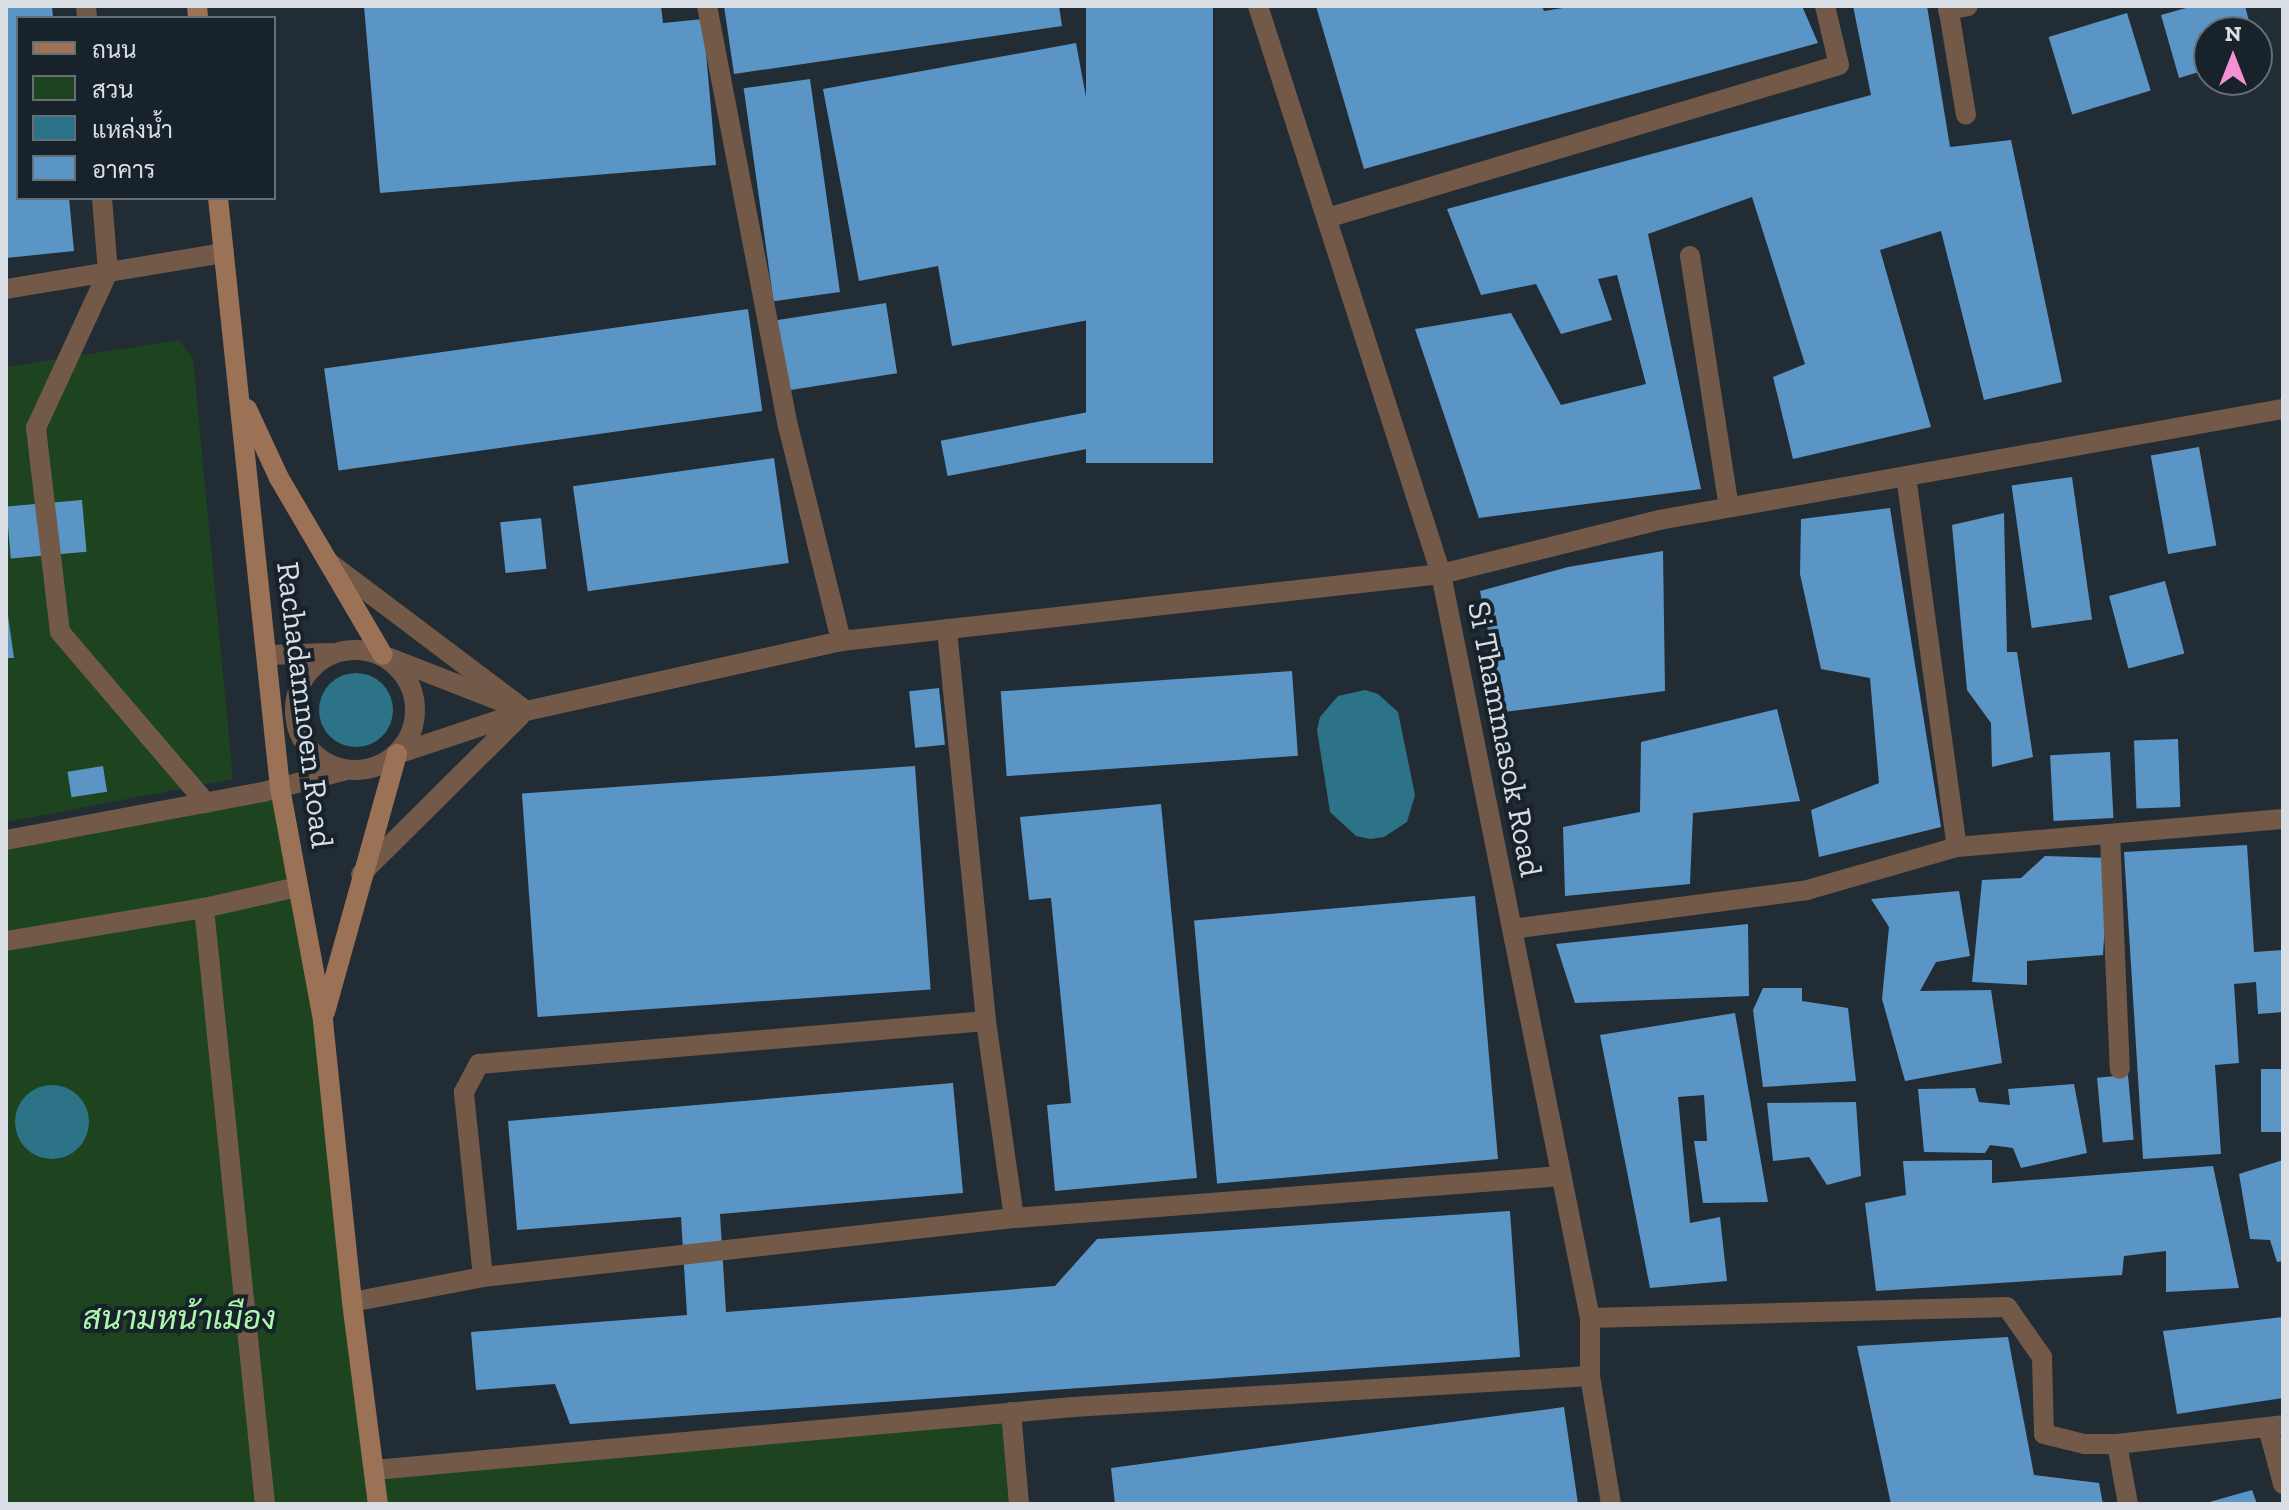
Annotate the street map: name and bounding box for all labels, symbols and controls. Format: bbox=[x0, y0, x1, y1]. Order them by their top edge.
legend bbox=[16, 16, 276, 200]
north arrow bbox=[2193, 16, 2273, 96]
text: N bbox=[2225, 20, 2241, 47]
text: ถนน bbox=[92, 35, 137, 64]
text: สวน bbox=[92, 75, 134, 104]
text: แหล่งน้ำ bbox=[92, 115, 173, 144]
text: อาคาร bbox=[92, 155, 155, 184]
street label: Rachadamnoen Road bbox=[268, 560, 342, 850]
street label: Si Thammasok Road bbox=[1459, 598, 1551, 880]
park label: สนามหน้าเมือง bbox=[82, 1299, 276, 1337]

